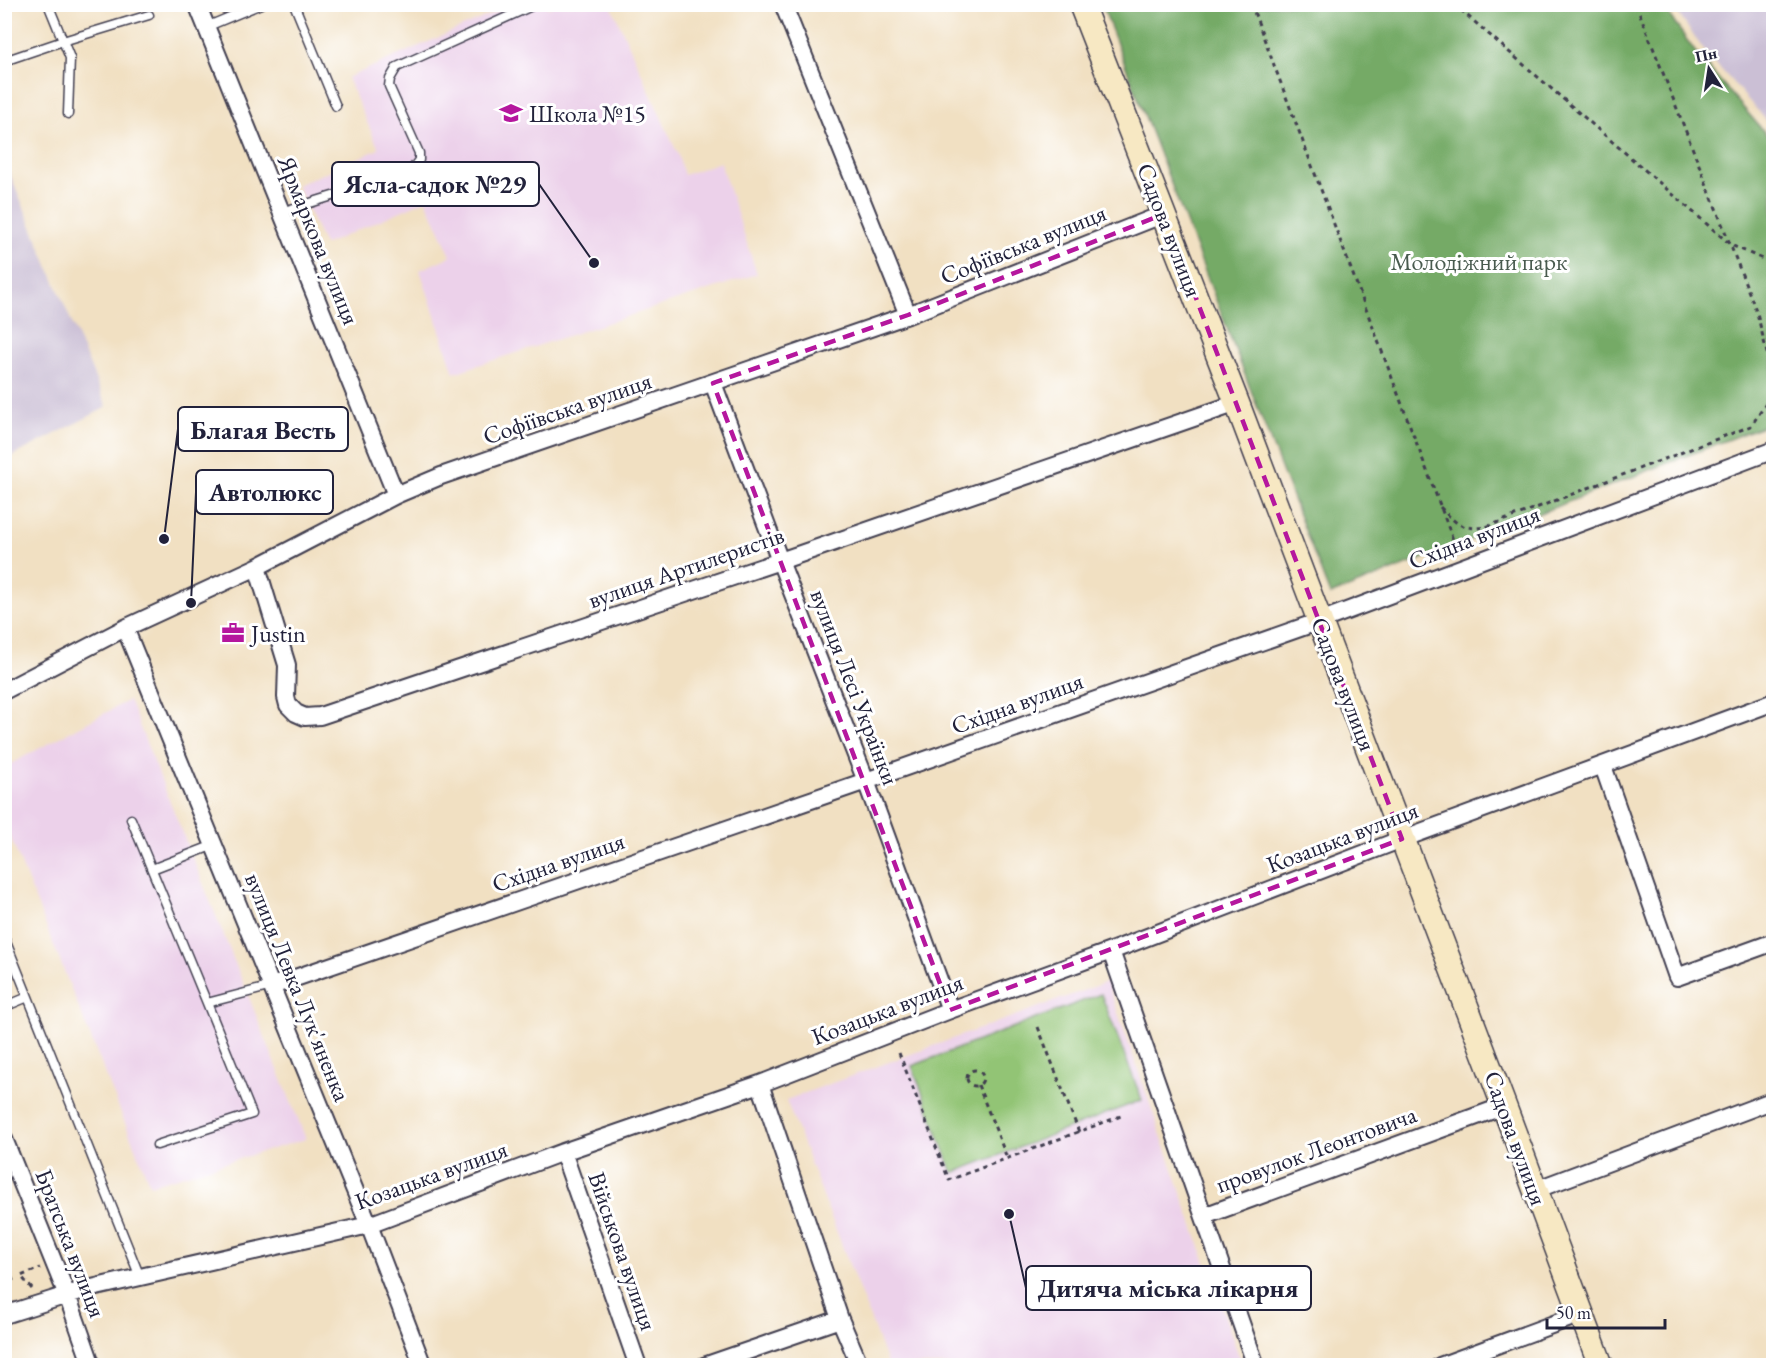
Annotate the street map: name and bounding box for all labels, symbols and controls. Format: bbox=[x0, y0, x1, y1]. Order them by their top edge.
north arrow bbox=[1679, 39, 1739, 99]
text: Пн bbox=[1693, 42, 1719, 67]
place label: Школа №15 bbox=[529, 98, 646, 129]
school or university icon: Школа №15 bbox=[498, 100, 524, 126]
street label: Ярмаркова вулиця bbox=[271, 150, 367, 329]
street label: Садова вулиця bbox=[1130, 159, 1210, 302]
callout: Ясла-садок №29 bbox=[332, 162, 539, 206]
text: Ясла-садок №29 bbox=[343, 167, 527, 201]
street label: Софіївська вулиця bbox=[936, 197, 1111, 291]
park label: Молодіжний парк bbox=[1390, 246, 1568, 277]
street label: Софіївська вулиця bbox=[479, 365, 656, 451]
callout: Благая Весть bbox=[178, 407, 348, 451]
text: Благая Весть bbox=[190, 413, 336, 447]
callout: Автолюкс bbox=[196, 470, 333, 514]
text: Автолюкс bbox=[207, 475, 322, 509]
street label: Східна вулиця bbox=[1404, 498, 1544, 576]
street label: вулиця Артилеристів bbox=[584, 519, 788, 615]
street label: вулиця Лесі Українки bbox=[803, 585, 907, 790]
street label: Садова вулиця bbox=[1304, 613, 1384, 756]
place label: Justin bbox=[249, 618, 306, 649]
office icon: Justin bbox=[220, 620, 246, 646]
street label: Східна вулиця bbox=[947, 665, 1087, 741]
street label: Козацька вулиця bbox=[1262, 794, 1422, 880]
street label: Східна вулиця bbox=[488, 825, 629, 899]
street label: вулиця Левка Лук'яненка bbox=[238, 868, 358, 1106]
street label: Козацька вулиця bbox=[807, 966, 967, 1052]
street label: Садова вулиця bbox=[1477, 1066, 1555, 1210]
street label: провулок Леонтовича bbox=[1211, 1098, 1421, 1200]
street label: Козацька вулиця bbox=[351, 1133, 512, 1217]
street label: Братська вулиця bbox=[28, 1164, 114, 1322]
street label: Військова вулиця bbox=[581, 1168, 665, 1335]
callout: Дитяча міська лікарня bbox=[1026, 1266, 1311, 1310]
text: Дитяча міська лікарня bbox=[1038, 1271, 1299, 1305]
scale bar bbox=[1547, 1292, 1666, 1330]
text: 50 m bbox=[1556, 1301, 1591, 1324]

